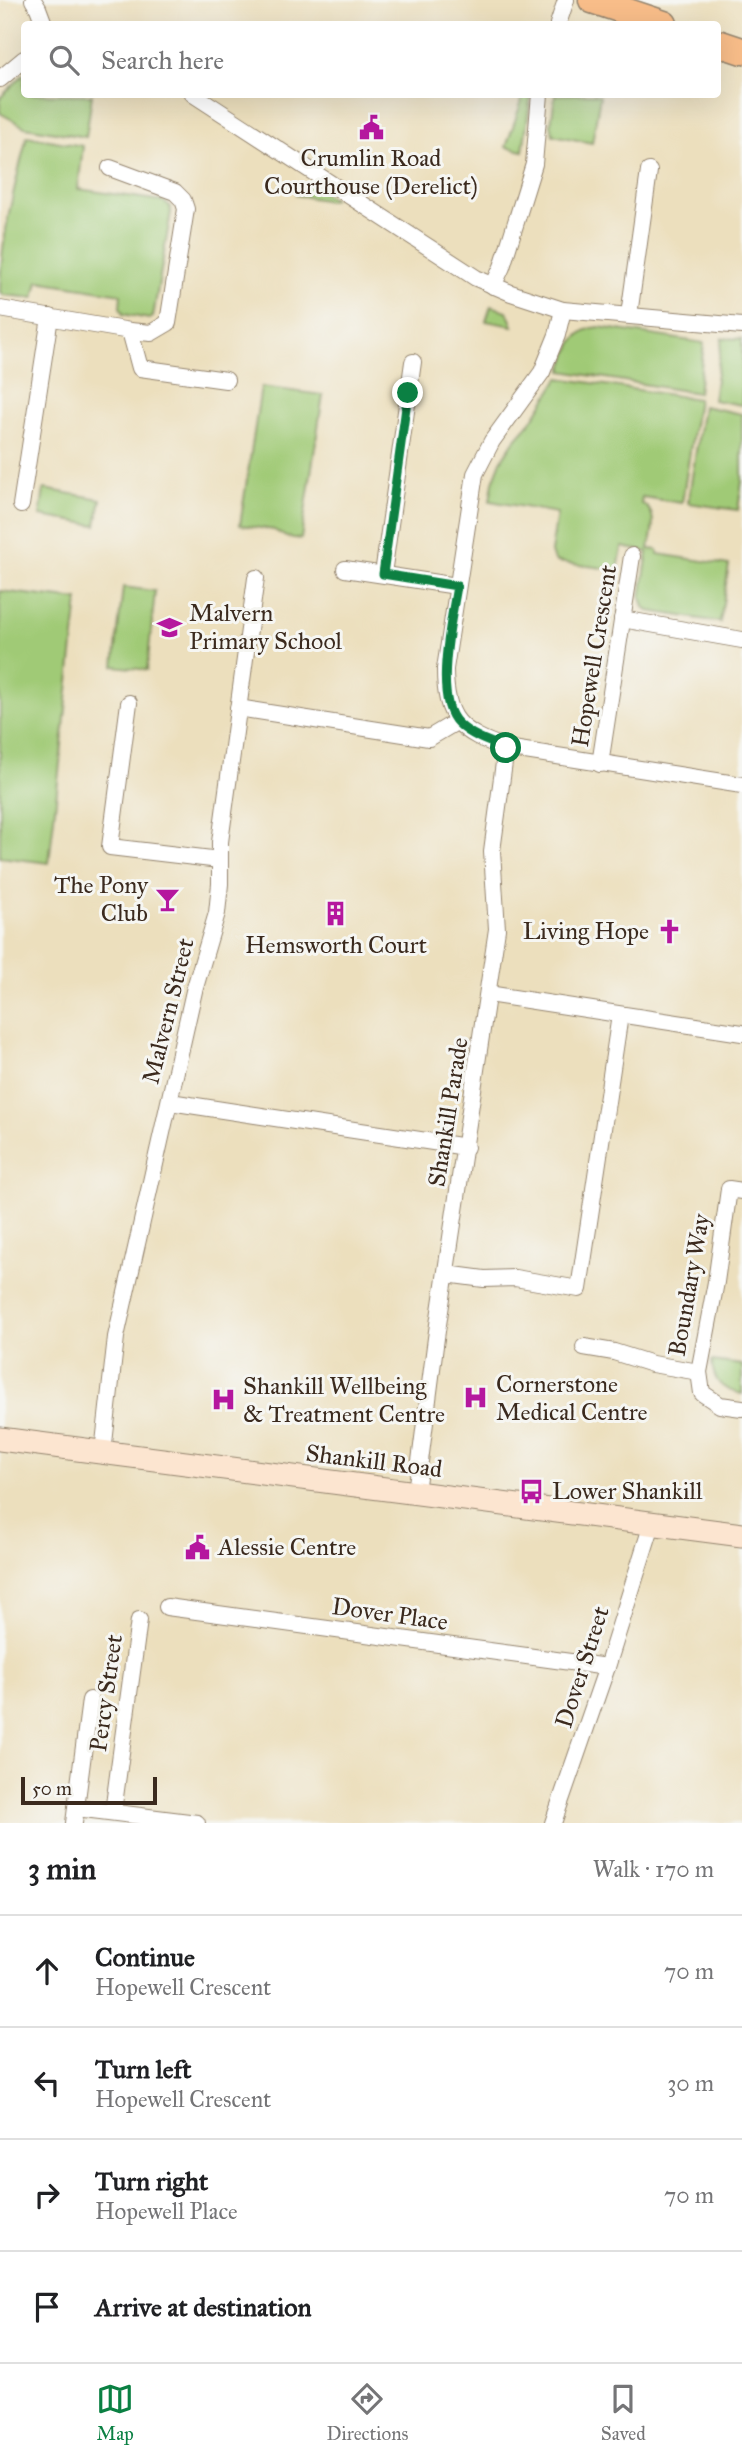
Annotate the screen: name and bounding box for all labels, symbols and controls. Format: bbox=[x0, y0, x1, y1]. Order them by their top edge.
search box bbox=[21, 21, 721, 98]
icon: search bbox=[45, 41, 83, 79]
text: Search here bbox=[101, 44, 224, 76]
public building icon: Crumlin Road Courthouse (Derelict) bbox=[357, 113, 385, 141]
place label: Crumlin Road Courthouse (Derelict) bbox=[264, 143, 478, 201]
route end bbox=[392, 377, 423, 408]
street label: Hopewell Crescent bbox=[565, 562, 623, 749]
place label: Malvern Primary School bbox=[189, 598, 343, 656]
school or university icon: Malvern Primary School bbox=[155, 613, 183, 641]
route start bbox=[490, 732, 521, 763]
place label: The Pony Club bbox=[54, 870, 149, 928]
bar icon: The Pony Club bbox=[154, 885, 182, 913]
building icon: Hemsworth Court bbox=[322, 900, 350, 928]
place label: Living Hope bbox=[523, 916, 649, 946]
church icon: Living Hope bbox=[655, 917, 683, 945]
place label: Hemsworth Court bbox=[245, 930, 428, 960]
street label: Malvern Street bbox=[135, 935, 201, 1087]
street label: Shankill Parade bbox=[421, 1035, 475, 1189]
street label: Boundary Way bbox=[662, 1211, 716, 1359]
place label: Cornerstone Medical Centre bbox=[496, 1369, 648, 1427]
place label: Shankill Wellbeing & Treatment Centre bbox=[243, 1371, 445, 1429]
hospital icon: Cornerstone Medical Centre bbox=[462, 1384, 490, 1412]
hospital icon: Shankill Wellbeing & Treatment Centre bbox=[209, 1386, 237, 1414]
street label: Shankill Road bbox=[304, 1438, 444, 1484]
place label: Lower Shankill bbox=[552, 1476, 703, 1506]
bus stop icon: Lower Shankill bbox=[518, 1477, 546, 1505]
place label: Alessie Centre bbox=[217, 1532, 356, 1562]
public building icon: Alessie Centre bbox=[184, 1533, 212, 1561]
street label: Dover Place bbox=[330, 1591, 450, 1637]
street label: Dover Street bbox=[548, 1602, 616, 1732]
street label: Percy Street bbox=[83, 1632, 129, 1754]
scale bar bbox=[21, 1774, 158, 1806]
text: 50 m bbox=[32, 1777, 72, 1800]
text: 3 min bbox=[28, 1851, 96, 1887]
text: Walk · 170 m bbox=[593, 1855, 714, 1883]
text: Continue bbox=[95, 1941, 195, 1973]
icon: ahead bbox=[28, 1952, 66, 1990]
text: 70 m bbox=[664, 1957, 714, 1985]
text: Hopewell Crescent bbox=[95, 1973, 271, 2001]
text: Turn left bbox=[95, 2053, 191, 2085]
icon: left bbox=[28, 2064, 66, 2102]
text: 30 m bbox=[667, 2069, 714, 2097]
text: Hopewell Crescent bbox=[95, 2085, 271, 2113]
text: Turn right bbox=[95, 2165, 208, 2197]
icon: right bbox=[28, 2176, 66, 2214]
text: 70 m bbox=[664, 2181, 714, 2209]
text: Hopewell Place bbox=[95, 2197, 238, 2225]
icon: arrive bbox=[28, 2288, 66, 2326]
text: Arrive at destination bbox=[95, 2291, 312, 2323]
tab: Map bbox=[96, 2380, 134, 2445]
tab: Directions bbox=[326, 2380, 408, 2445]
tab: Saved bbox=[601, 2380, 646, 2445]

